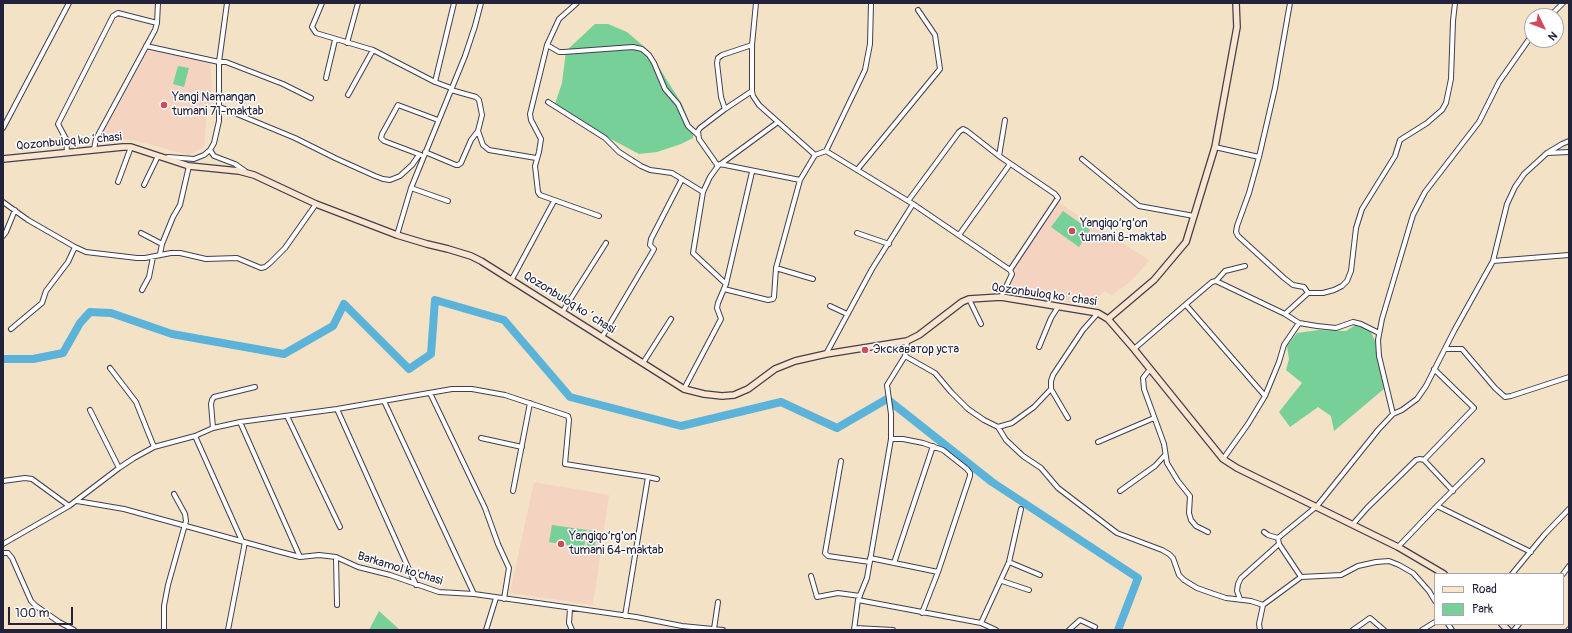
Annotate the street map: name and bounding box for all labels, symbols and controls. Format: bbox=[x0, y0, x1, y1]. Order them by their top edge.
north arrow bbox=[1524, 8, 1564, 48]
text: N bbox=[1545, 29, 1560, 43]
place label: Yangi Namangan tumani 71-maktab bbox=[172, 91, 264, 119]
marker: Yangi Namangan tumani 71-maktab bbox=[159, 100, 169, 110]
street label: Qozonbuloq koʻchasi bbox=[16, 130, 122, 154]
place label: Yangiqo’rg’on tumani 8-maktab bbox=[1080, 217, 1167, 245]
marker: Yangiqo’rg’on tumani 8-maktab bbox=[1067, 226, 1077, 236]
street label: Qozonbuloq koʻchasi bbox=[520, 269, 618, 337]
street label: Qozonbuloq koʻchasi bbox=[990, 280, 1098, 310]
place label: Экскаватор уста bbox=[873, 343, 959, 357]
marker: Экскаватор уста bbox=[860, 345, 870, 355]
place label: Yangiqo’rg’on tumani 64-maktab bbox=[569, 530, 664, 558]
marker: Yangiqo’rg’on tumani 64-maktab bbox=[556, 539, 566, 549]
street label: Barkamol ko'chasi bbox=[356, 549, 444, 589]
legend bbox=[1434, 573, 1564, 625]
text: Road bbox=[1472, 582, 1497, 597]
scale bar bbox=[10, 599, 75, 625]
text: Park bbox=[1472, 602, 1493, 617]
text: 100 m bbox=[15, 606, 49, 621]

